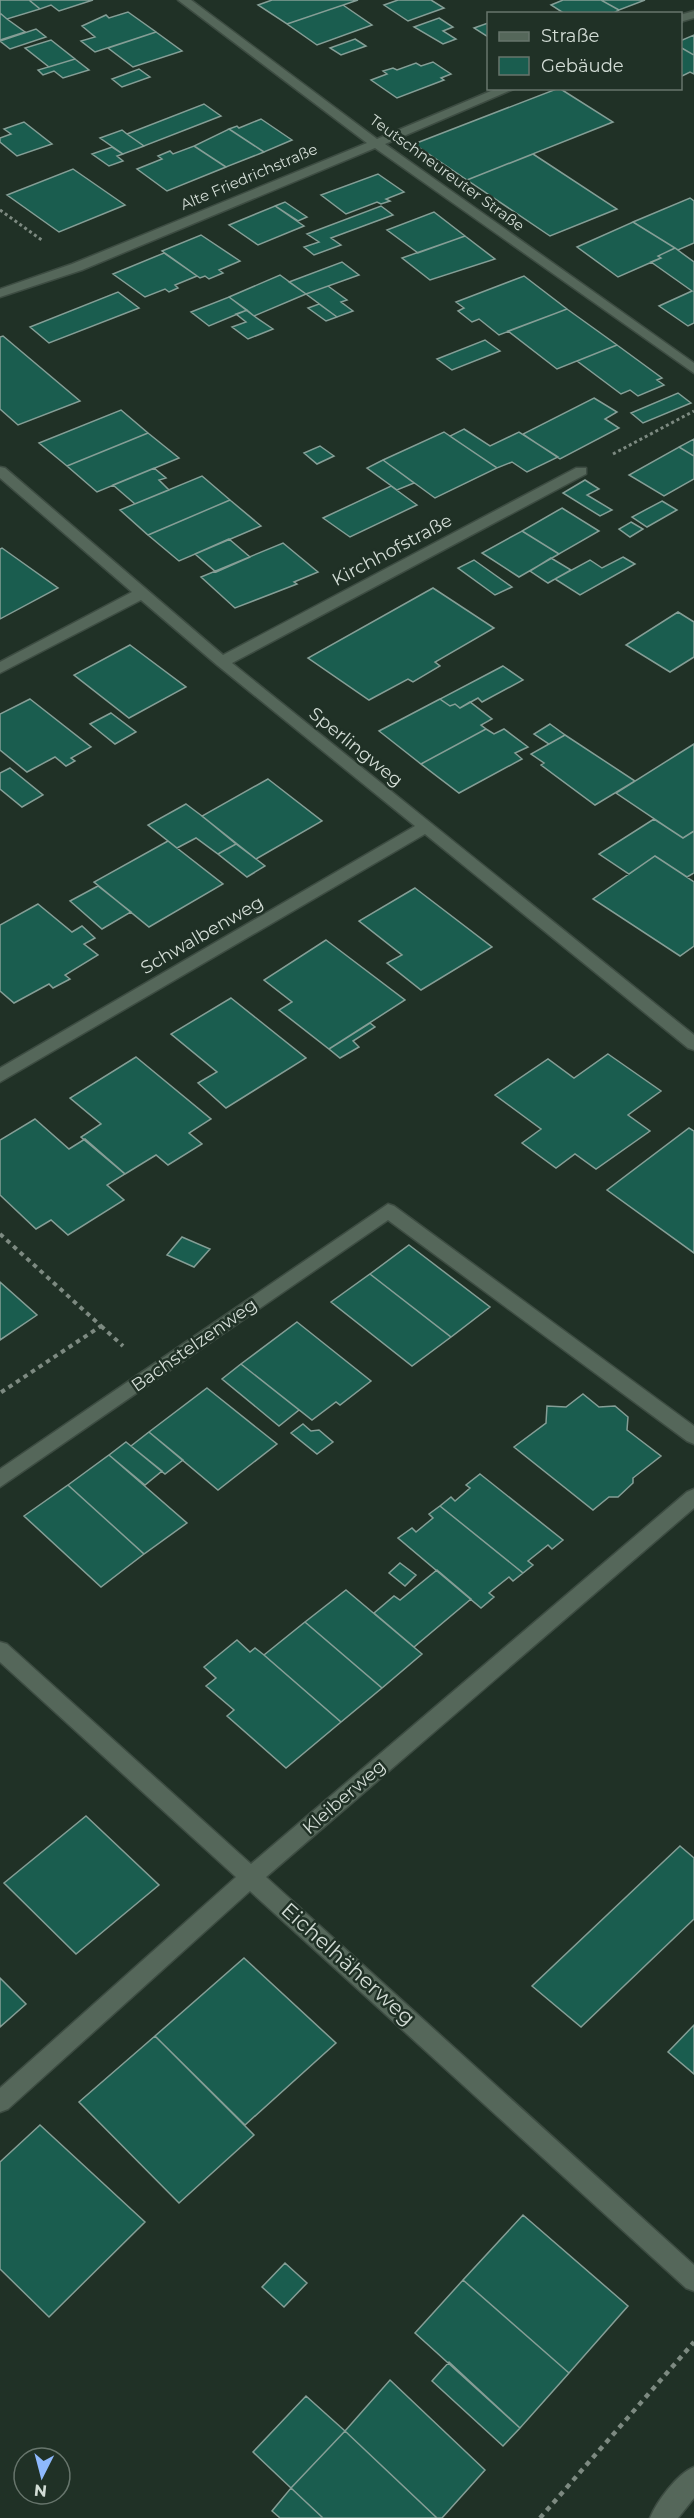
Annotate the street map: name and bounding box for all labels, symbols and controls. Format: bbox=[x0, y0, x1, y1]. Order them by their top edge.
legend bbox=[487, 12, 682, 90]
text: Straße bbox=[541, 25, 600, 47]
text: Gebäude bbox=[541, 55, 624, 77]
street label: Teutschneureuter Straße bbox=[366, 110, 528, 235]
street label: Alte Friedrichstraße bbox=[177, 139, 320, 214]
street label: Kirchhofstraße bbox=[328, 509, 456, 591]
street label: Sperlingweg bbox=[305, 703, 407, 791]
street label: Schwalbenweg bbox=[137, 891, 267, 979]
street label: Bachstelzenweg bbox=[127, 1293, 261, 1397]
street label: Kleiberweg bbox=[298, 1755, 390, 1839]
street label: Eichelhäherweg bbox=[276, 1897, 420, 2030]
north arrow bbox=[12, 2446, 72, 2506]
text: N bbox=[33, 2480, 48, 2501]

